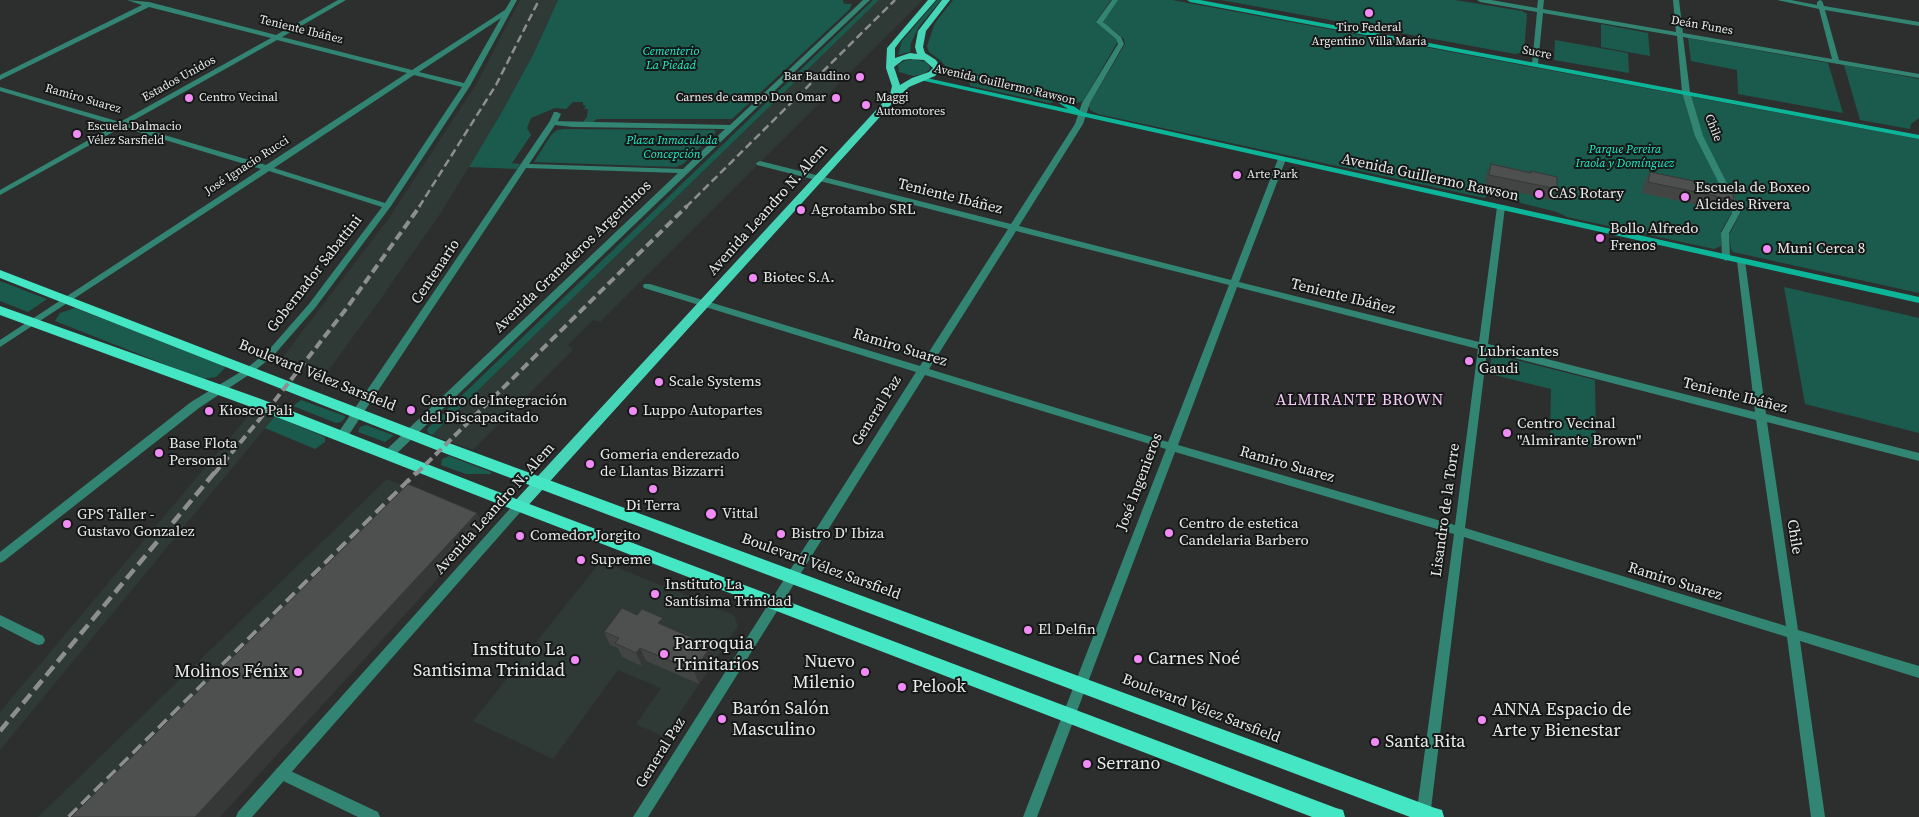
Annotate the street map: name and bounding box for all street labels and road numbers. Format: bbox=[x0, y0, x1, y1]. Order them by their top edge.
street label: Teniente Ibáñez bbox=[258, 13, 344, 47]
street label: Deán Funes bbox=[1670, 13, 1734, 39]
street label: Sucre bbox=[1521, 43, 1553, 63]
street label: Estados Unidos bbox=[140, 53, 218, 105]
street label: Avenida Guillermo Rawson bbox=[933, 62, 1077, 108]
street label: Ramiro Suarez bbox=[43, 81, 123, 117]
street label: Chile bbox=[1701, 112, 1725, 144]
street label: José Ignacio Rucci bbox=[202, 133, 292, 199]
street label: Avenida Leandro N. Alem bbox=[704, 141, 832, 279]
street label: Avenida Guillermo Rawson bbox=[1340, 150, 1520, 206]
street label: Teniente Ibáñez bbox=[896, 175, 1004, 219]
street label: Avenida Granaderos Argentinos bbox=[491, 177, 655, 337]
street label: Gobernador Sabattini bbox=[264, 212, 366, 336]
street label: Centenario bbox=[408, 236, 464, 308]
street label: Teniente Ibáñez bbox=[1289, 275, 1397, 319]
street label: Ramiro Suarez bbox=[851, 325, 949, 371]
street label: Boulevard Vélez Sarsfield bbox=[236, 336, 398, 416]
street label: General Paz bbox=[848, 372, 906, 450]
street label: Teniente Ibáñez bbox=[1681, 374, 1789, 418]
street label: José Ingenieros bbox=[1113, 431, 1167, 533]
street label: Avenida Leandro N. Alem bbox=[431, 440, 559, 578]
street label: Lisandro de la Torre bbox=[1428, 442, 1464, 578]
street label: Ramiro Suarez bbox=[1238, 443, 1336, 487]
street label: Chile bbox=[1782, 518, 1806, 556]
street label: Boulevard Vélez Sarsfield bbox=[739, 530, 903, 604]
street label: Ramiro Suarez bbox=[1626, 559, 1724, 605]
street label: Boulevard Vélez Sarsfield bbox=[1119, 671, 1283, 747]
street label: General Paz bbox=[632, 714, 690, 792]

